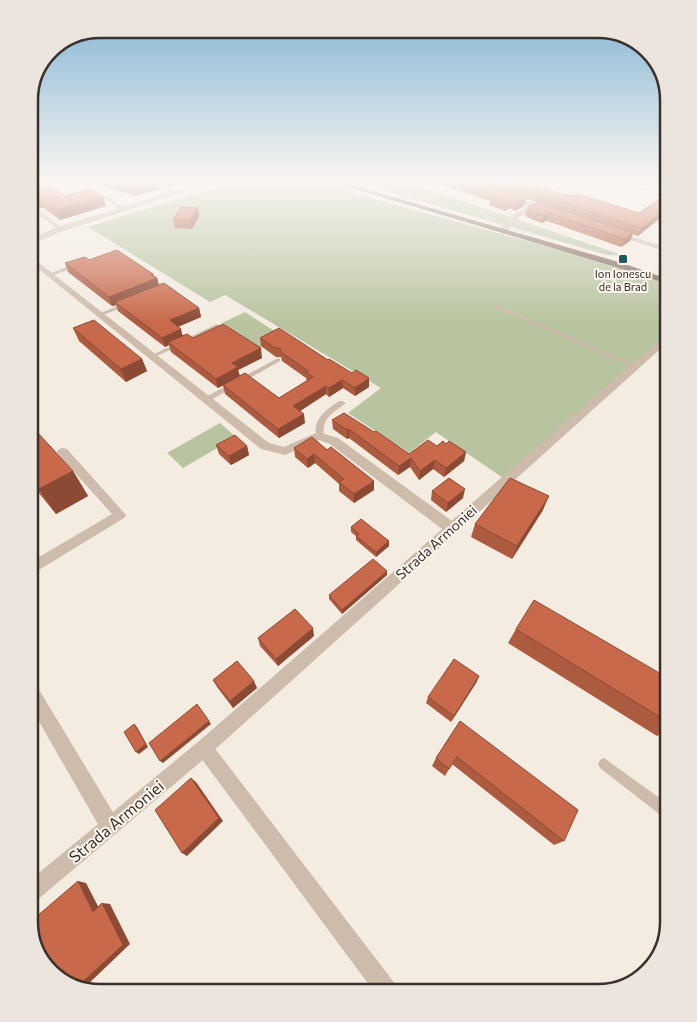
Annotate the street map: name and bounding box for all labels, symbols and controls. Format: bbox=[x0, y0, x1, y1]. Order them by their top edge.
marker: Ion Ionescu de la Brad bbox=[617, 253, 629, 265]
place label: Ion Ionescu de la Brad bbox=[595, 267, 651, 293]
street label: Strada Armoniei bbox=[392, 501, 480, 583]
street label: Strada Armoniei bbox=[65, 776, 167, 866]

